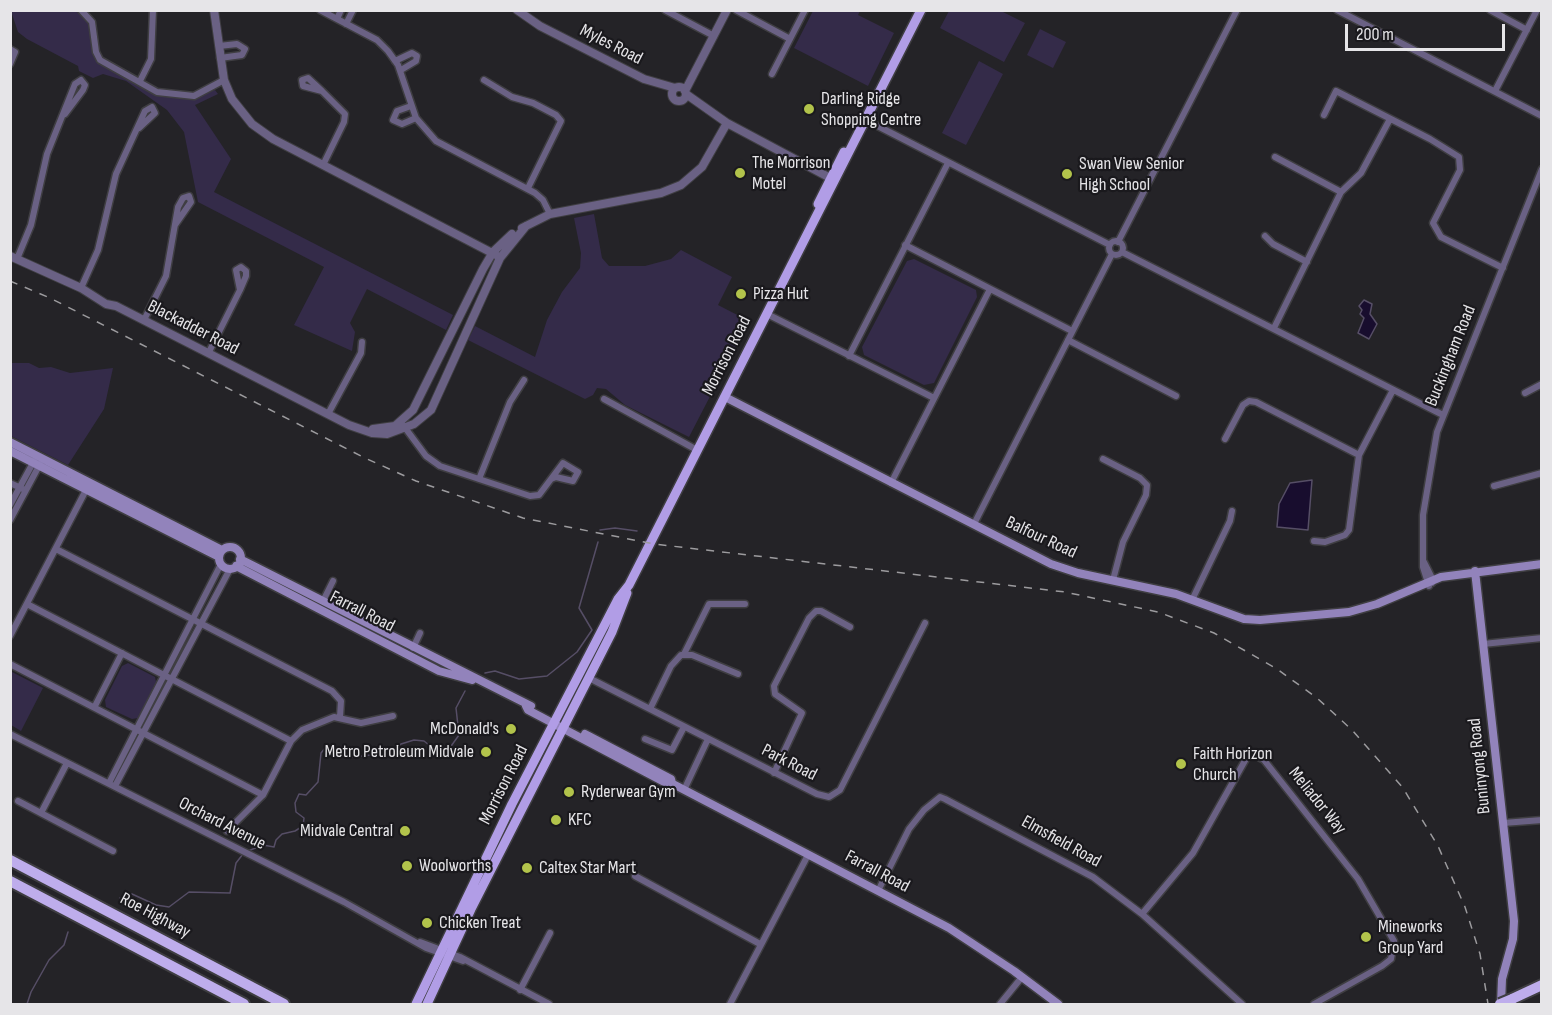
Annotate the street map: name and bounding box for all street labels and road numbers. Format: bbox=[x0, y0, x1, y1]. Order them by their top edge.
street label: Myles Road bbox=[576, 20, 646, 70]
street label: Blackadder Road bbox=[144, 296, 242, 360]
street label: Buckingham Road bbox=[1421, 302, 1481, 410]
street label: Morrison Road bbox=[698, 313, 756, 399]
street label: Balfour Road bbox=[1002, 512, 1080, 564]
street label: Farrall Road bbox=[326, 586, 398, 638]
street label: Buninyong Road bbox=[1464, 717, 1496, 815]
street label: Park Road bbox=[758, 740, 820, 786]
street label: Morrison Road bbox=[475, 742, 533, 828]
street label: Meliador Way bbox=[1283, 763, 1351, 839]
street label: Orchard Avenue bbox=[175, 793, 269, 855]
street label: Elmsfield Road bbox=[1017, 811, 1105, 873]
street label: Farrall Road bbox=[841, 846, 913, 898]
street label: Roe Highway bbox=[116, 888, 194, 944]

